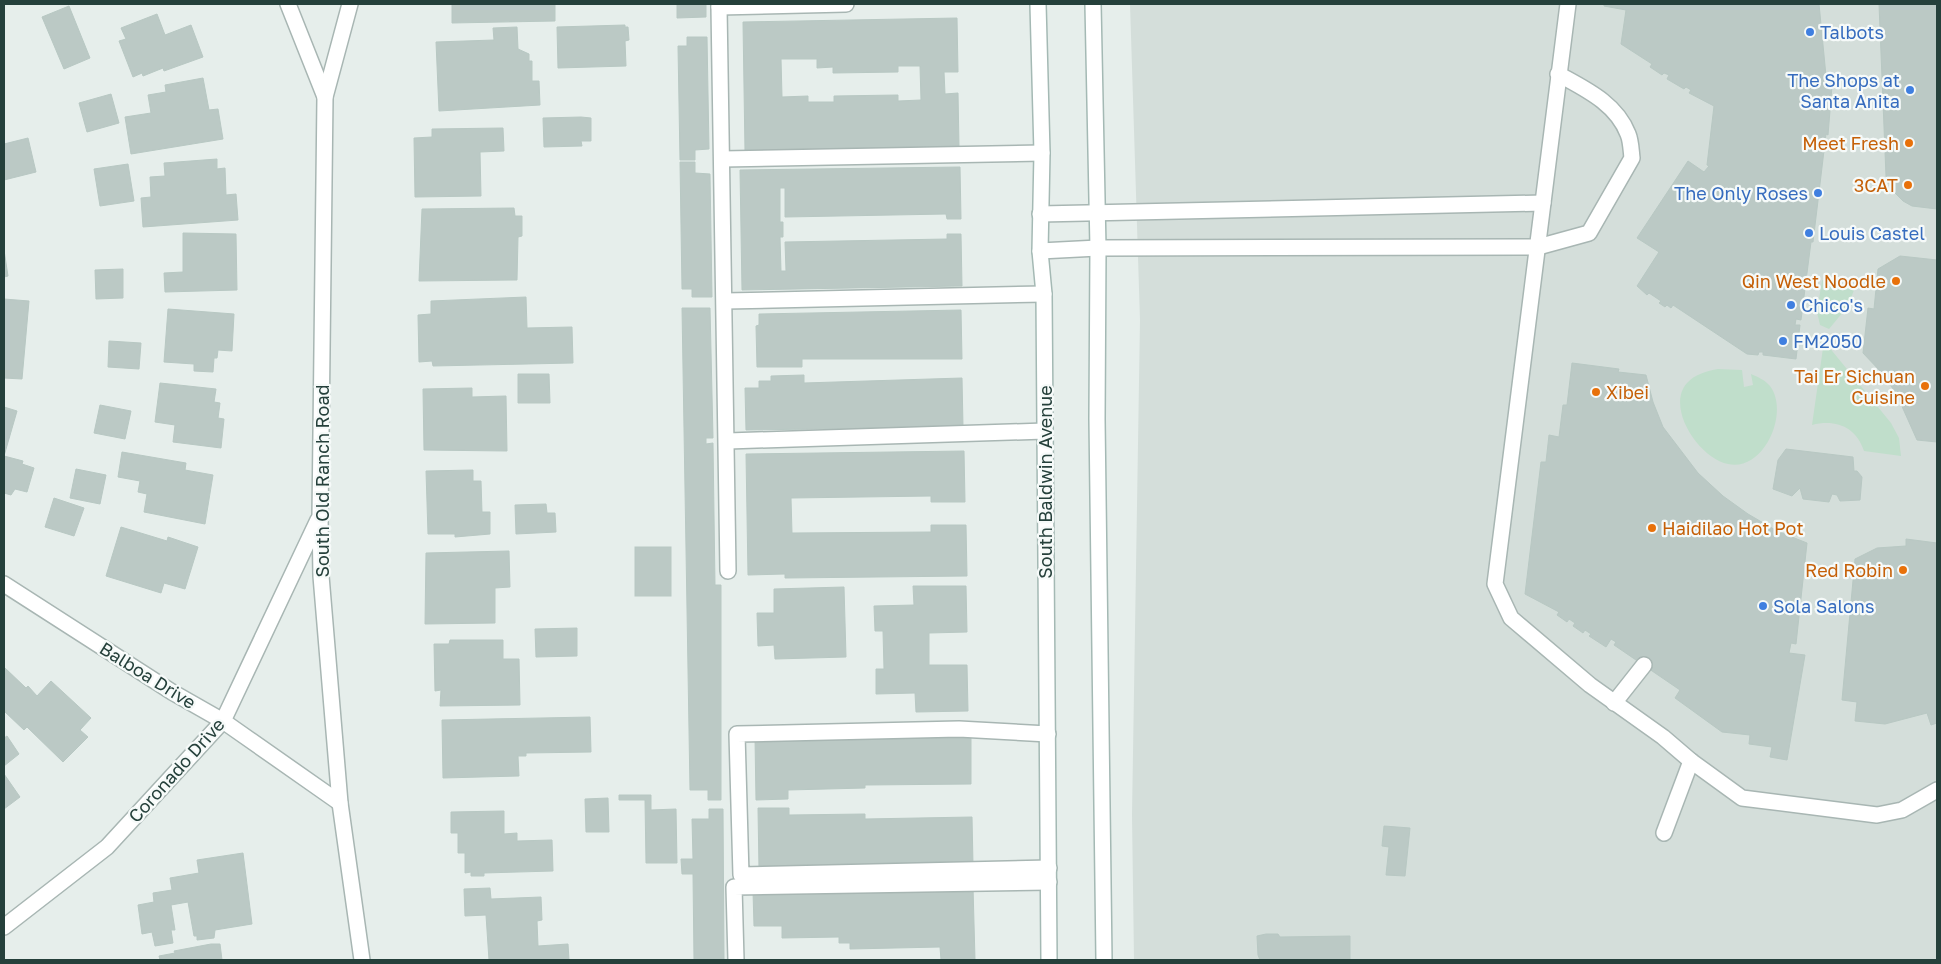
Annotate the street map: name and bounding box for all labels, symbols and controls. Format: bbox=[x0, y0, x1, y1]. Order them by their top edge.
place label: Talbots bbox=[1820, 21, 1884, 43]
marker: Talbots bbox=[1804, 26, 1816, 38]
place label: The Shops at Santa Anita bbox=[1787, 69, 1900, 112]
marker: The Shops at Santa Anita bbox=[1904, 84, 1916, 96]
place label: Meet Fresh bbox=[1802, 132, 1899, 154]
marker: Meet Fresh bbox=[1903, 137, 1915, 149]
place label: 3CAT bbox=[1854, 174, 1898, 196]
marker: 3CAT bbox=[1902, 179, 1914, 191]
place label: The Only Roses bbox=[1674, 182, 1808, 204]
marker: The Only Roses bbox=[1812, 187, 1824, 199]
place label: Louis Castel bbox=[1819, 222, 1925, 244]
marker: Louis Castel bbox=[1803, 227, 1815, 239]
place label: Qin West Noodle bbox=[1742, 270, 1886, 292]
marker: Qin West Noodle bbox=[1890, 275, 1902, 287]
place label: Chico's bbox=[1801, 294, 1863, 316]
marker: Chico's bbox=[1785, 299, 1797, 311]
place label: FM2050 bbox=[1793, 330, 1862, 352]
marker: FM2050 bbox=[1777, 335, 1789, 347]
place label: Tai Er Sichuan Cuisine bbox=[1794, 365, 1915, 408]
marker: Tai Er Sichuan Cuisine bbox=[1919, 380, 1931, 392]
place label: Xibei bbox=[1606, 381, 1649, 403]
street label: South Old Ranch Road bbox=[311, 384, 333, 578]
street label: South Baldwin Avenue bbox=[1034, 385, 1056, 579]
marker: Xibei bbox=[1590, 386, 1602, 398]
place label: Haidilao Hot Pot bbox=[1662, 517, 1804, 539]
marker: Haidilao Hot Pot bbox=[1646, 522, 1658, 534]
place label: Red Robin bbox=[1805, 559, 1893, 581]
marker: Red Robin bbox=[1897, 564, 1909, 576]
place label: Sola Salons bbox=[1773, 595, 1874, 617]
marker: Sola Salons bbox=[1757, 600, 1769, 612]
street label: Balboa Drive bbox=[96, 637, 200, 713]
street label: Coronado Drive bbox=[123, 713, 229, 827]

